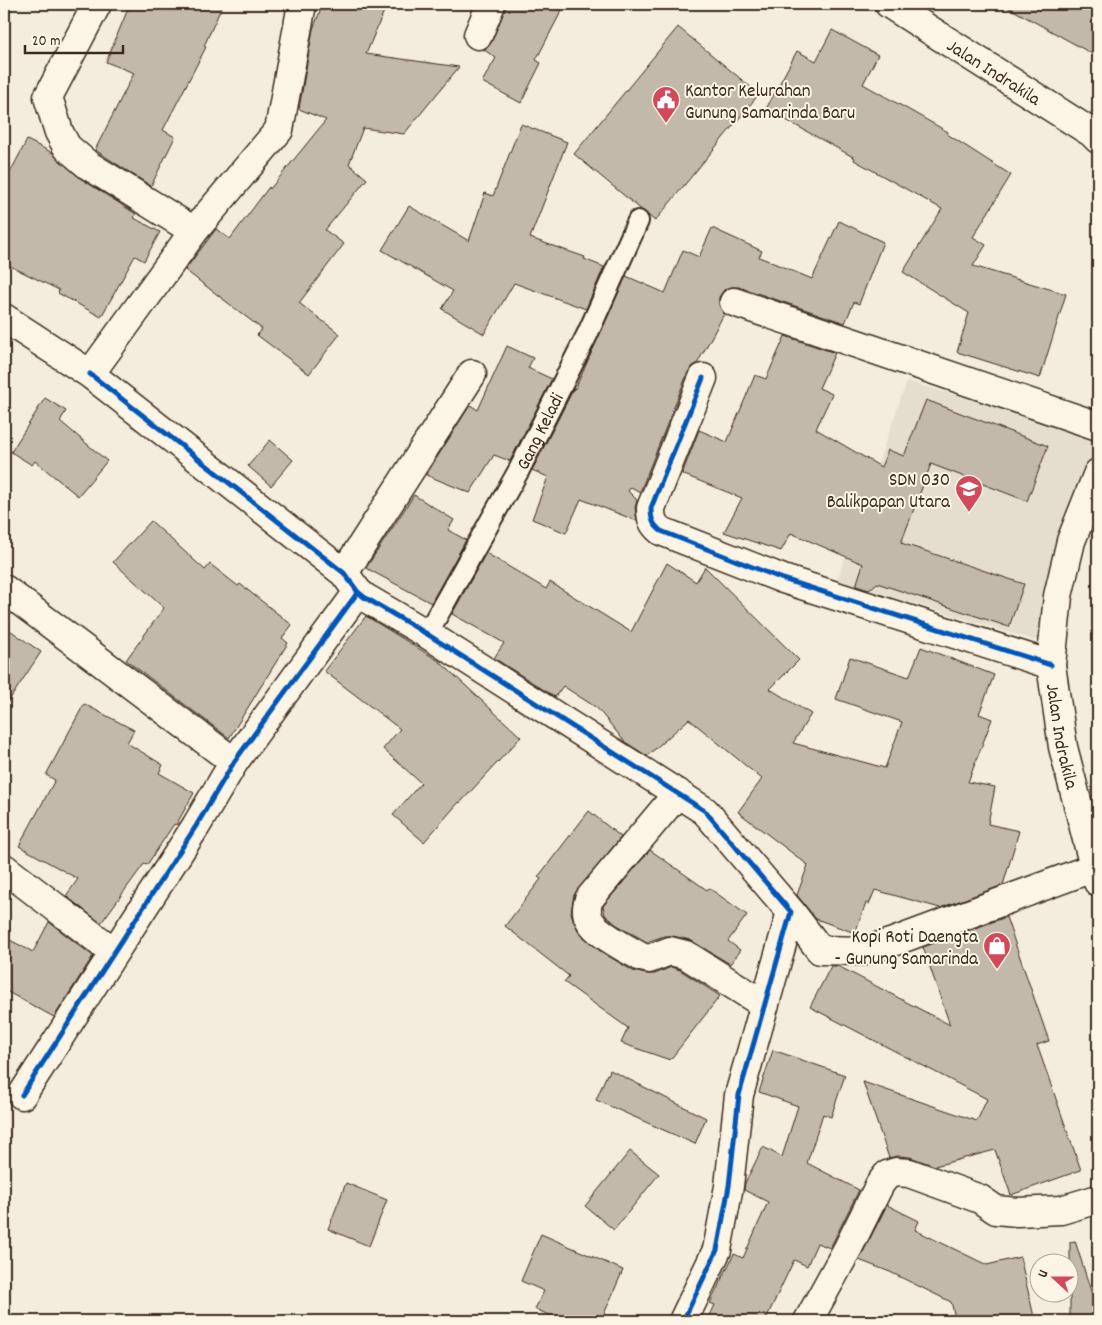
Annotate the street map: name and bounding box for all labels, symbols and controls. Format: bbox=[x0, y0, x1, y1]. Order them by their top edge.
scale bar bbox=[25, 22, 122, 54]
text: 20 m bbox=[32, 31, 60, 53]
street label: Jalan Indrakila bbox=[940, 34, 1046, 115]
place label: Kantor Kelurahan Gunung Samarinda Baru bbox=[685, 79, 855, 128]
public building icon: Kantor Kelurahan Gunung Samarinda Baru bbox=[651, 85, 681, 124]
street label: Gang Keladi bbox=[511, 389, 573, 475]
place label: SDN 030 Balikpapan Utara bbox=[827, 468, 951, 517]
school or university icon: SDN 030 Balikpapan Utara bbox=[954, 474, 984, 513]
street label: Jalan Indrakila bbox=[1037, 682, 1084, 793]
place label: Kopi Roti Daengta - Gunung Samarinda bbox=[835, 925, 979, 974]
shop icon: Kopi Roti Daengta - Gunung Samarinda bbox=[982, 931, 1012, 970]
north arrow bbox=[1030, 1252, 1080, 1302]
text: U bbox=[1033, 1267, 1054, 1281]

